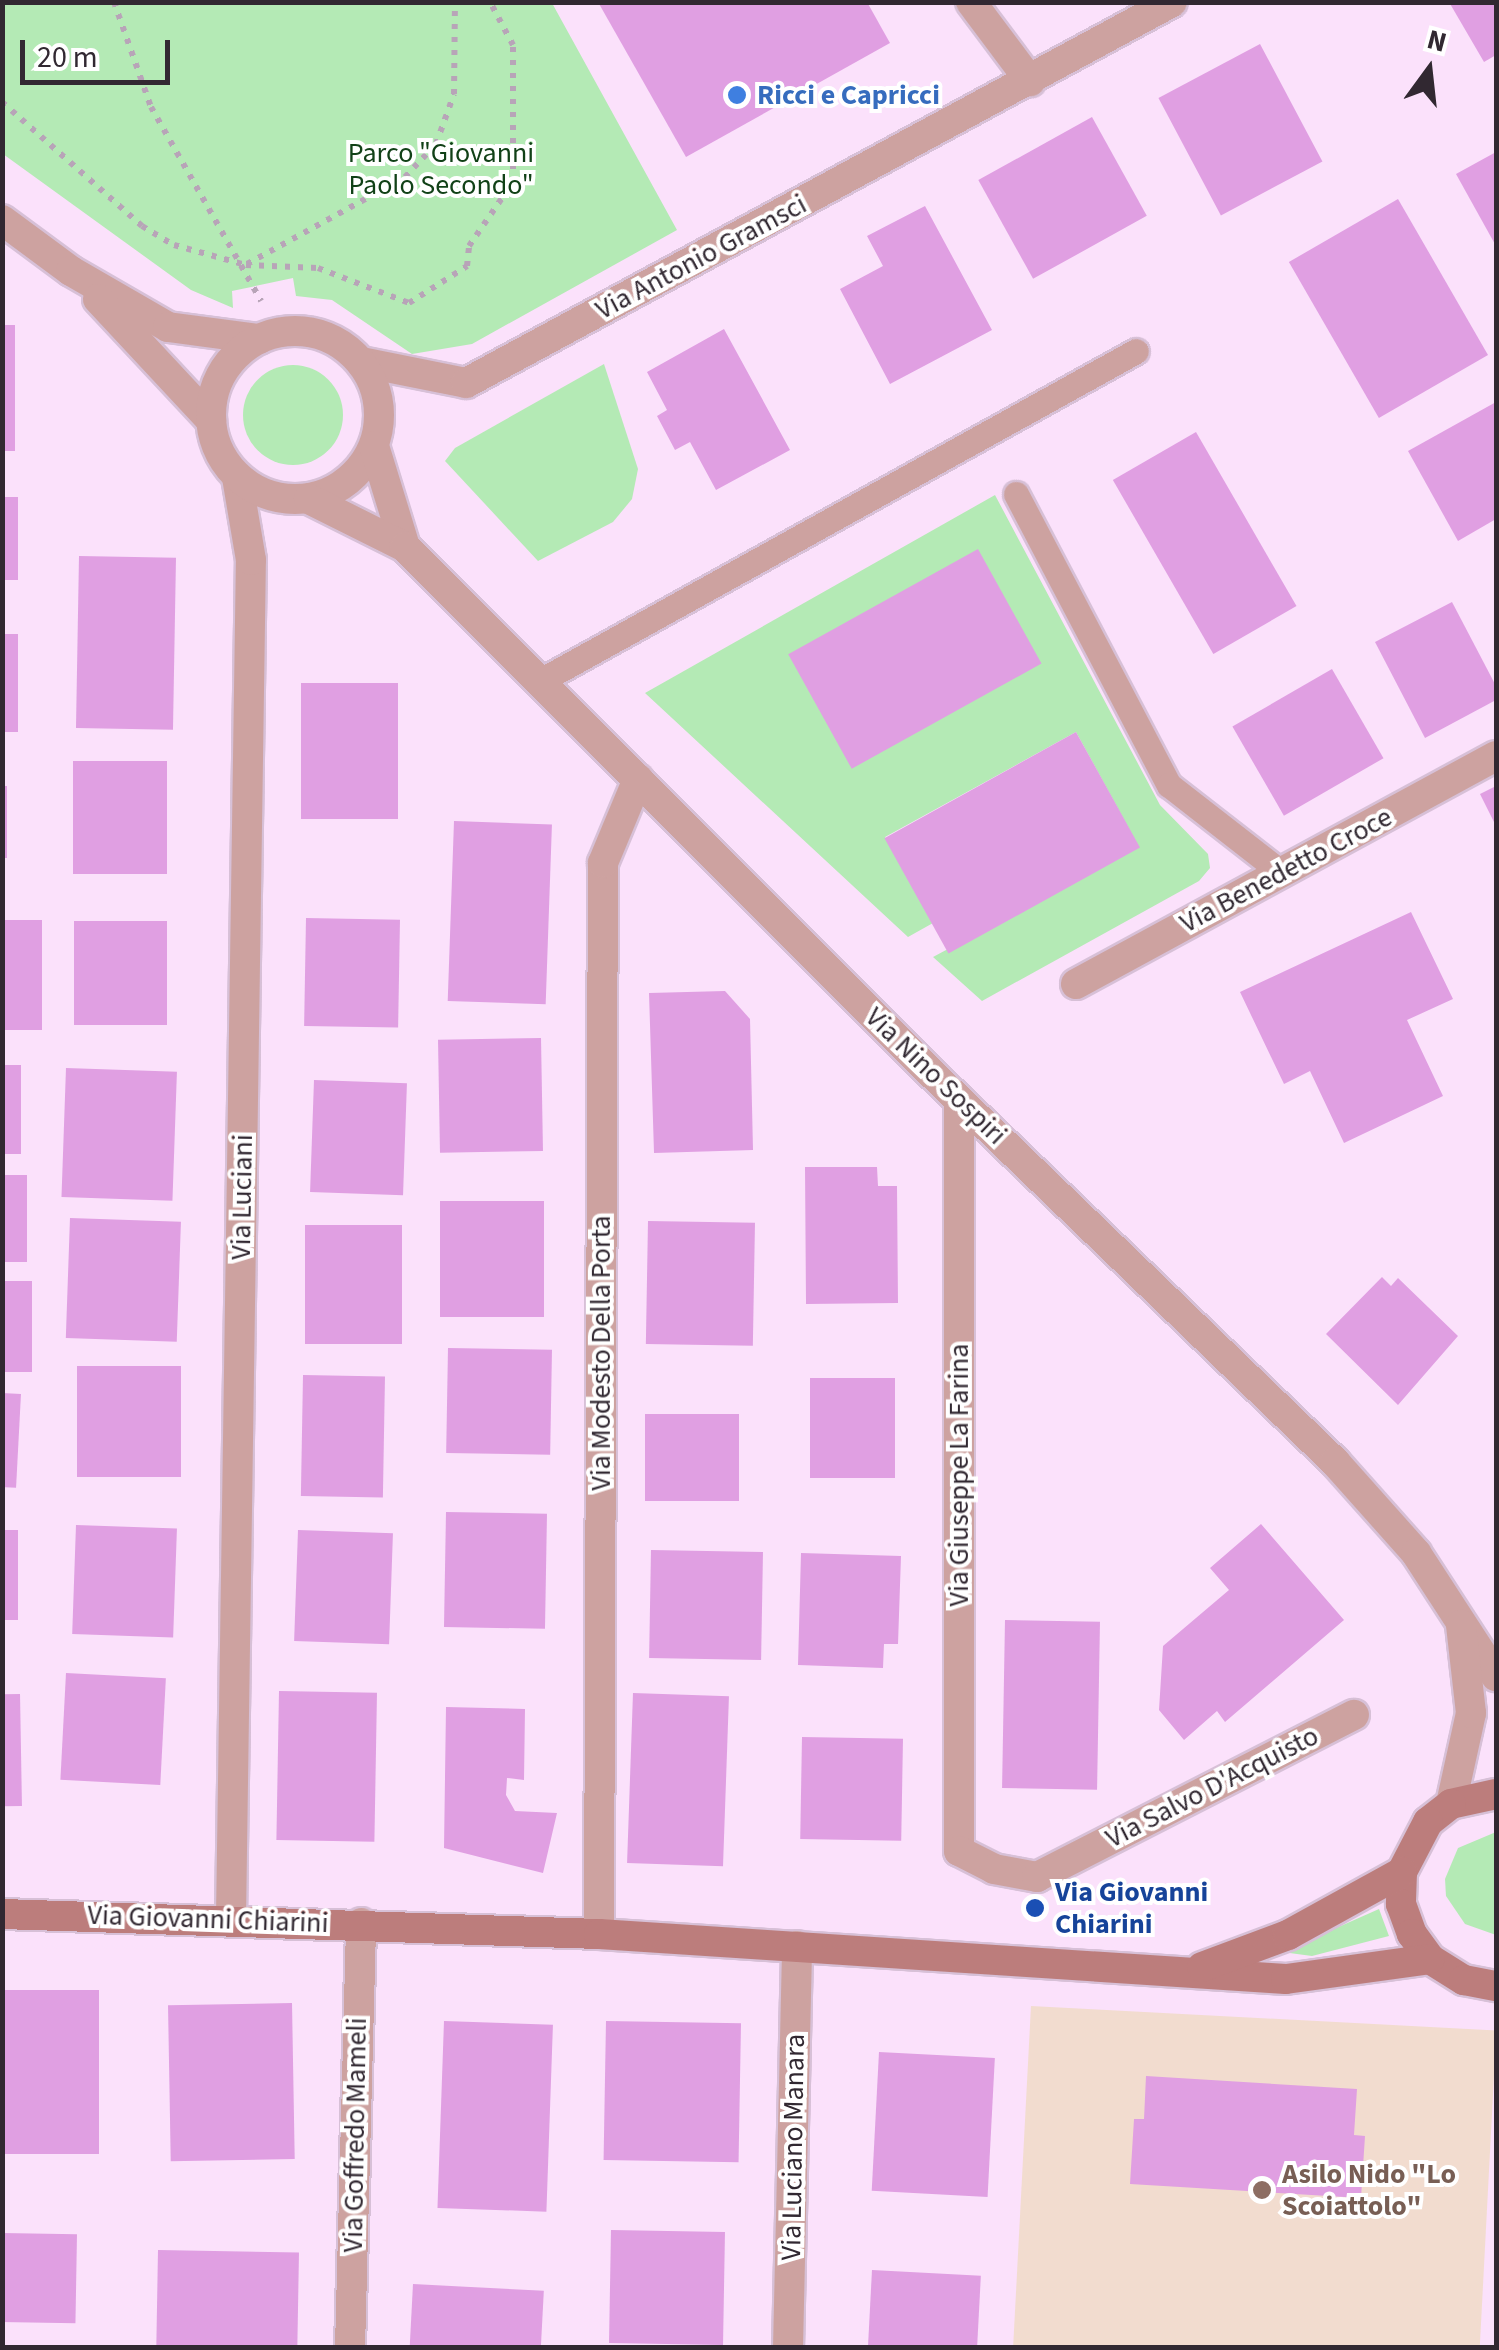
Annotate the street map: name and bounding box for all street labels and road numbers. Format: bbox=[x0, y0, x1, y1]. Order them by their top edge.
street label: Via Antonio Gramsci bbox=[590, 187, 812, 327]
street label: Via Benedetto Croce bbox=[1174, 800, 1398, 940]
street label: Via Nino Sospiri bbox=[859, 1000, 1013, 1152]
street label: Via Luciani bbox=[224, 1134, 260, 1260]
street label: Via Modesto Della Porta bbox=[584, 1215, 618, 1491]
street label: Via Giuseppe La Farina bbox=[942, 1344, 976, 1606]
street label: Via Salvo D'Acquisto bbox=[1100, 1719, 1324, 1855]
street label: Via Giovanni Chiarini bbox=[87, 1898, 329, 1940]
street label: Via Goffredo Mameli bbox=[336, 2017, 374, 2253]
street label: Via Luciano Manara bbox=[774, 2033, 812, 2261]

